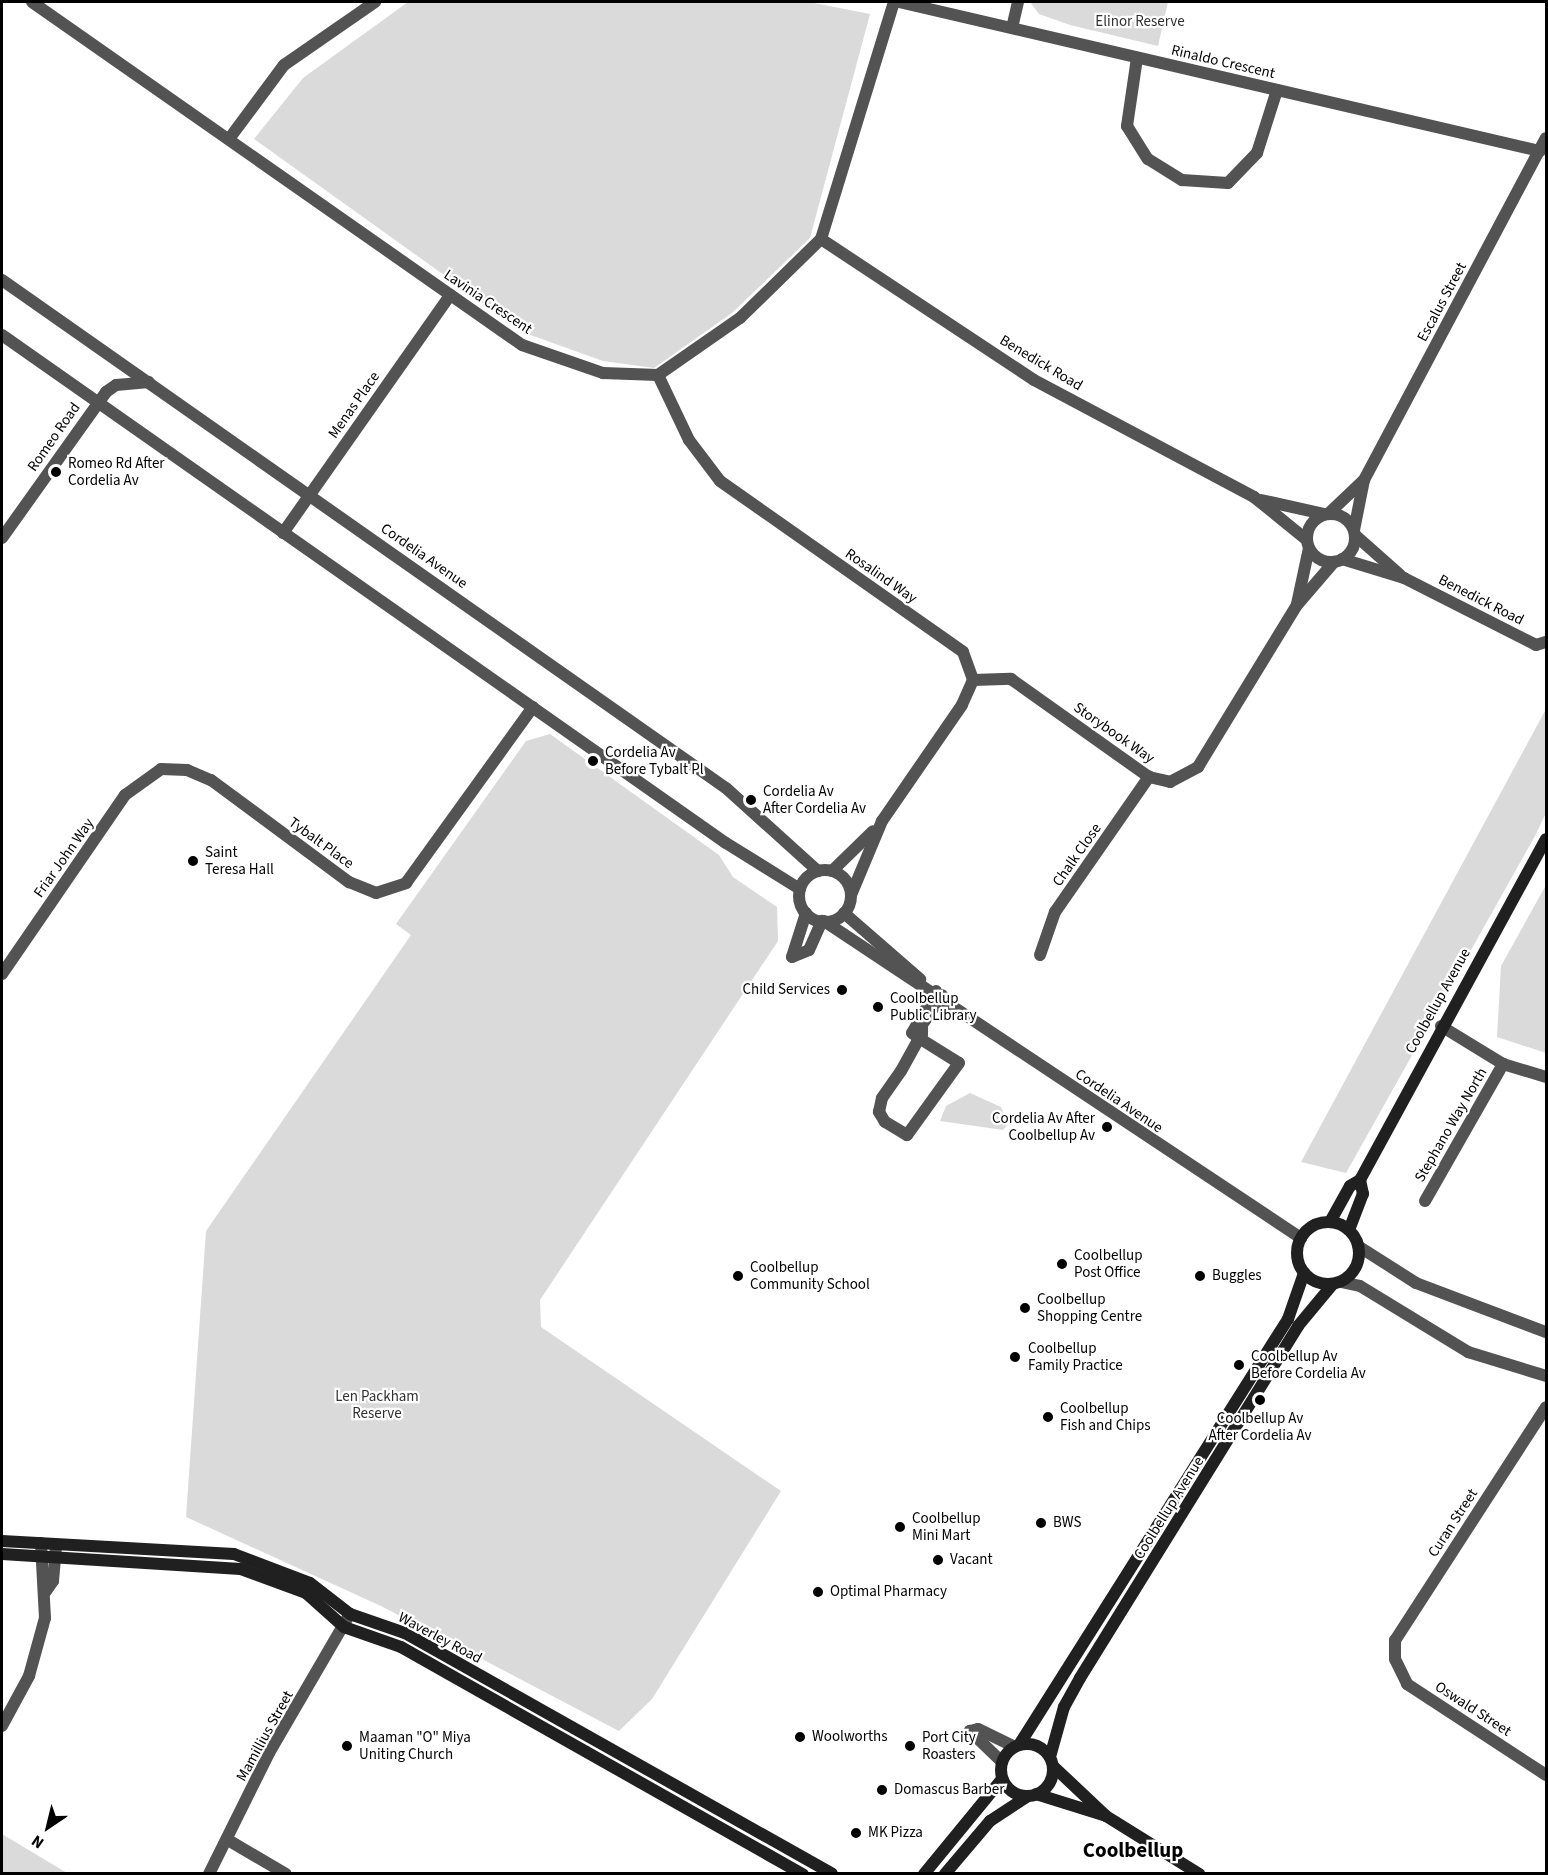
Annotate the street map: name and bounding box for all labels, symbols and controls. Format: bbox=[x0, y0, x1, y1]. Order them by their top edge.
park label: Elinor Reserve bbox=[1095, 13, 1185, 31]
street label: Rinaldo Crescent bbox=[1169, 41, 1277, 83]
street label: Escalus Street bbox=[1414, 259, 1470, 345]
street label: Lavinia Crescent bbox=[440, 266, 536, 338]
street label: Benedick Road bbox=[996, 331, 1086, 395]
street label: Menas Place bbox=[324, 368, 384, 442]
street label: Romeo Road bbox=[24, 399, 84, 475]
place label: Romeo Rd After Cordelia Av bbox=[68, 454, 165, 489]
marker: Romeo Rd After Cordelia Av bbox=[49, 465, 63, 479]
street label: Cordelia Avenue bbox=[377, 519, 471, 593]
street label: Rosalind Way bbox=[842, 545, 920, 607]
street label: Benedick Road bbox=[1435, 571, 1527, 629]
street label: Storybook Way bbox=[1070, 699, 1158, 767]
place label: Cordelia Av Before Tybalt Pl bbox=[605, 743, 703, 778]
marker: Cordelia Av Before Tybalt Pl bbox=[586, 754, 600, 768]
place label: Cordelia Av After Cordelia Av bbox=[763, 782, 866, 817]
marker: Cordelia Av After Cordelia Av bbox=[744, 793, 758, 807]
street label: Tybalt Place bbox=[285, 813, 357, 873]
street label: Friar John Way bbox=[30, 815, 98, 901]
street label: Chalk Close bbox=[1049, 820, 1105, 890]
place label: Saint Teresa Hall bbox=[205, 843, 274, 878]
marker: Saint Teresa Hall bbox=[186, 854, 200, 868]
street label: Coolbellup Avenue bbox=[1402, 945, 1474, 1057]
place label: Child Services bbox=[742, 981, 830, 999]
marker: Child Services bbox=[835, 983, 849, 997]
place label: Coolbellup Public Library bbox=[890, 989, 977, 1024]
marker: Coolbellup Public Library bbox=[871, 1000, 885, 1014]
street label: Cordelia Avenue bbox=[1072, 1065, 1166, 1137]
street label: Stephano Way North bbox=[1411, 1065, 1491, 1185]
place label: Cordelia Av After Coolbellup Av bbox=[992, 1109, 1095, 1144]
marker: Cordelia Av After Coolbellup Av bbox=[1100, 1120, 1114, 1134]
place label: Coolbellup Post Office bbox=[1074, 1246, 1143, 1281]
marker: Coolbellup Post Office bbox=[1055, 1257, 1069, 1271]
place label: Coolbellup Community School bbox=[750, 1258, 870, 1293]
place label: Buggles bbox=[1212, 1267, 1262, 1285]
marker: Coolbellup Community School bbox=[731, 1269, 745, 1283]
marker: Buggles bbox=[1193, 1269, 1207, 1283]
place label: Coolbellup Shopping Centre bbox=[1037, 1290, 1142, 1325]
marker: Coolbellup Shopping Centre bbox=[1018, 1301, 1032, 1315]
place label: Coolbellup Family Practice bbox=[1028, 1339, 1123, 1374]
place label: Coolbellup Av Before Cordelia Av bbox=[1251, 1347, 1366, 1382]
marker: Coolbellup Family Practice bbox=[1006, 1348, 1024, 1366]
marker: Coolbellup Av Before Cordelia Av bbox=[1232, 1358, 1246, 1372]
park label: Len Packham Reserve bbox=[335, 1387, 419, 1422]
marker: Coolbellup Av After Cordelia Av bbox=[1253, 1393, 1267, 1407]
place label: Coolbellup Fish and Chips bbox=[1060, 1399, 1151, 1434]
place label: Coolbellup Av After Cordelia Av bbox=[1209, 1409, 1311, 1444]
marker: Coolbellup Fish and Chips bbox=[1041, 1410, 1055, 1424]
street label: Coolbellup Avenue bbox=[1130, 1453, 1208, 1563]
street label: Curan Street bbox=[1424, 1485, 1482, 1561]
place label: Coolbellup Mini Mart bbox=[912, 1509, 981, 1544]
place label: BWS bbox=[1053, 1514, 1081, 1532]
marker: BWS bbox=[1034, 1516, 1048, 1530]
marker: Coolbellup Mini Mart bbox=[893, 1520, 907, 1534]
place label: Vacant bbox=[950, 1551, 992, 1569]
marker: Vacant bbox=[931, 1553, 945, 1567]
place label: Optimal Pharmacy bbox=[830, 1583, 947, 1601]
marker: Optimal Pharmacy bbox=[811, 1585, 825, 1599]
street label: Waverley Road bbox=[395, 1608, 485, 1668]
street label: Oswald Street bbox=[1432, 1678, 1514, 1740]
street label: Mamillius Street bbox=[233, 1687, 297, 1785]
place label: Maaman "O" Miya Uniting Church bbox=[359, 1728, 471, 1763]
place label: Woolworths bbox=[812, 1728, 887, 1746]
place label: Port City Roasters bbox=[922, 1728, 976, 1763]
marker: Woolworths bbox=[793, 1730, 807, 1744]
marker: Maaman "O" Miya Uniting Church bbox=[340, 1739, 354, 1753]
marker: Port City Roasters bbox=[903, 1739, 917, 1753]
place label: Domascus Barber bbox=[894, 1781, 1004, 1799]
marker: Domascus Barber bbox=[875, 1783, 889, 1797]
north arrow bbox=[18, 1797, 78, 1857]
place label: MK Pizza bbox=[868, 1824, 923, 1842]
marker: MK Pizza bbox=[849, 1826, 863, 1840]
text: N bbox=[27, 1830, 48, 1854]
district label: Coolbellup bbox=[1083, 1837, 1183, 1863]

